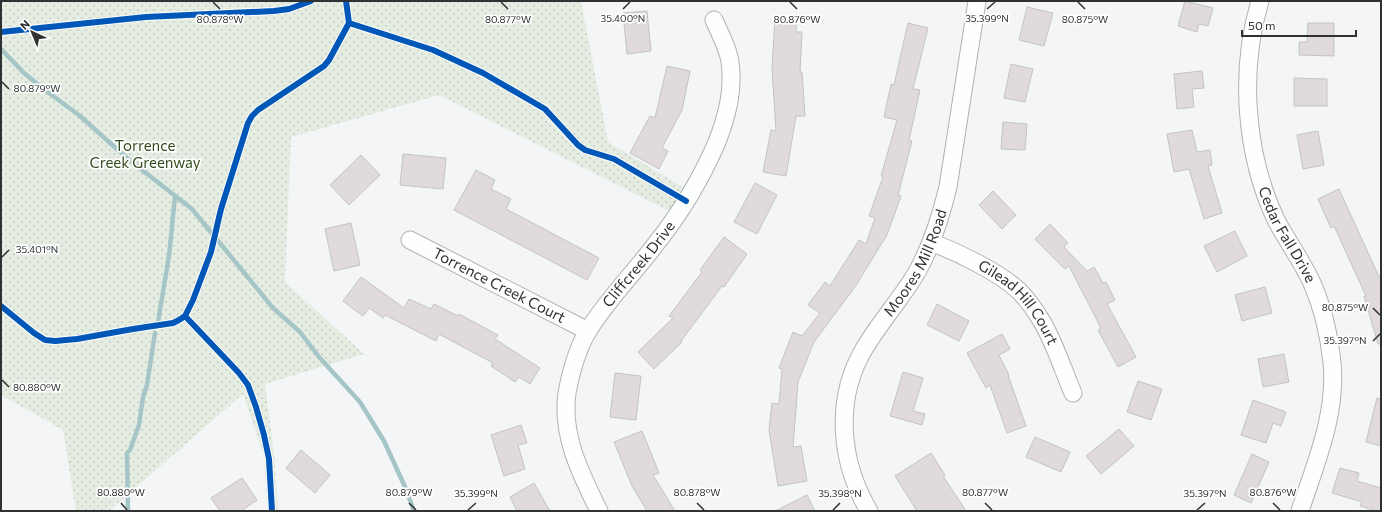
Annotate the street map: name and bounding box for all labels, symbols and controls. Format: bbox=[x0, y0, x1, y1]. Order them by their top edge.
north arrow bbox=[12, 12, 52, 52]
text: 35.400°N bbox=[601, 12, 645, 24]
text: 35.399°N bbox=[965, 12, 1009, 24]
scale bar bbox=[1242, 12, 1356, 38]
text: 80.878°W bbox=[197, 13, 243, 25]
text: 80.877°W bbox=[485, 13, 531, 25]
text: 80.876°W bbox=[774, 13, 820, 25]
text: 80.875°W bbox=[1062, 13, 1108, 25]
text: N bbox=[17, 17, 32, 32]
text: 50 m bbox=[1248, 18, 1276, 32]
text: 80.879°W bbox=[14, 82, 60, 94]
park label: Torrence Creek Greenway bbox=[89, 136, 201, 171]
street label: Cedar Fall Drive bbox=[1255, 184, 1320, 285]
street label: Moores Mill Road bbox=[879, 207, 950, 320]
street label: Cliffcreek Drive bbox=[598, 217, 678, 310]
text: 35.401°N bbox=[16, 243, 58, 255]
street label: Torrence Creek Court bbox=[430, 243, 569, 326]
street label: Gilead Hill Court bbox=[976, 256, 1062, 347]
text: 80.875°W bbox=[1322, 301, 1368, 313]
text: 35.397°N bbox=[1324, 334, 1366, 346]
text: 80.880°W bbox=[13, 381, 61, 393]
text: 80.880°W bbox=[97, 486, 145, 498]
text: 80.879°W bbox=[386, 486, 432, 498]
text: 80.878°W bbox=[674, 486, 720, 498]
text: 80.877°W bbox=[962, 486, 1008, 498]
text: 80.876°W bbox=[1250, 486, 1296, 498]
text: 35.399°N bbox=[454, 487, 498, 499]
text: 35.398°N bbox=[818, 487, 862, 499]
text: 35.397°N bbox=[1184, 487, 1226, 499]

